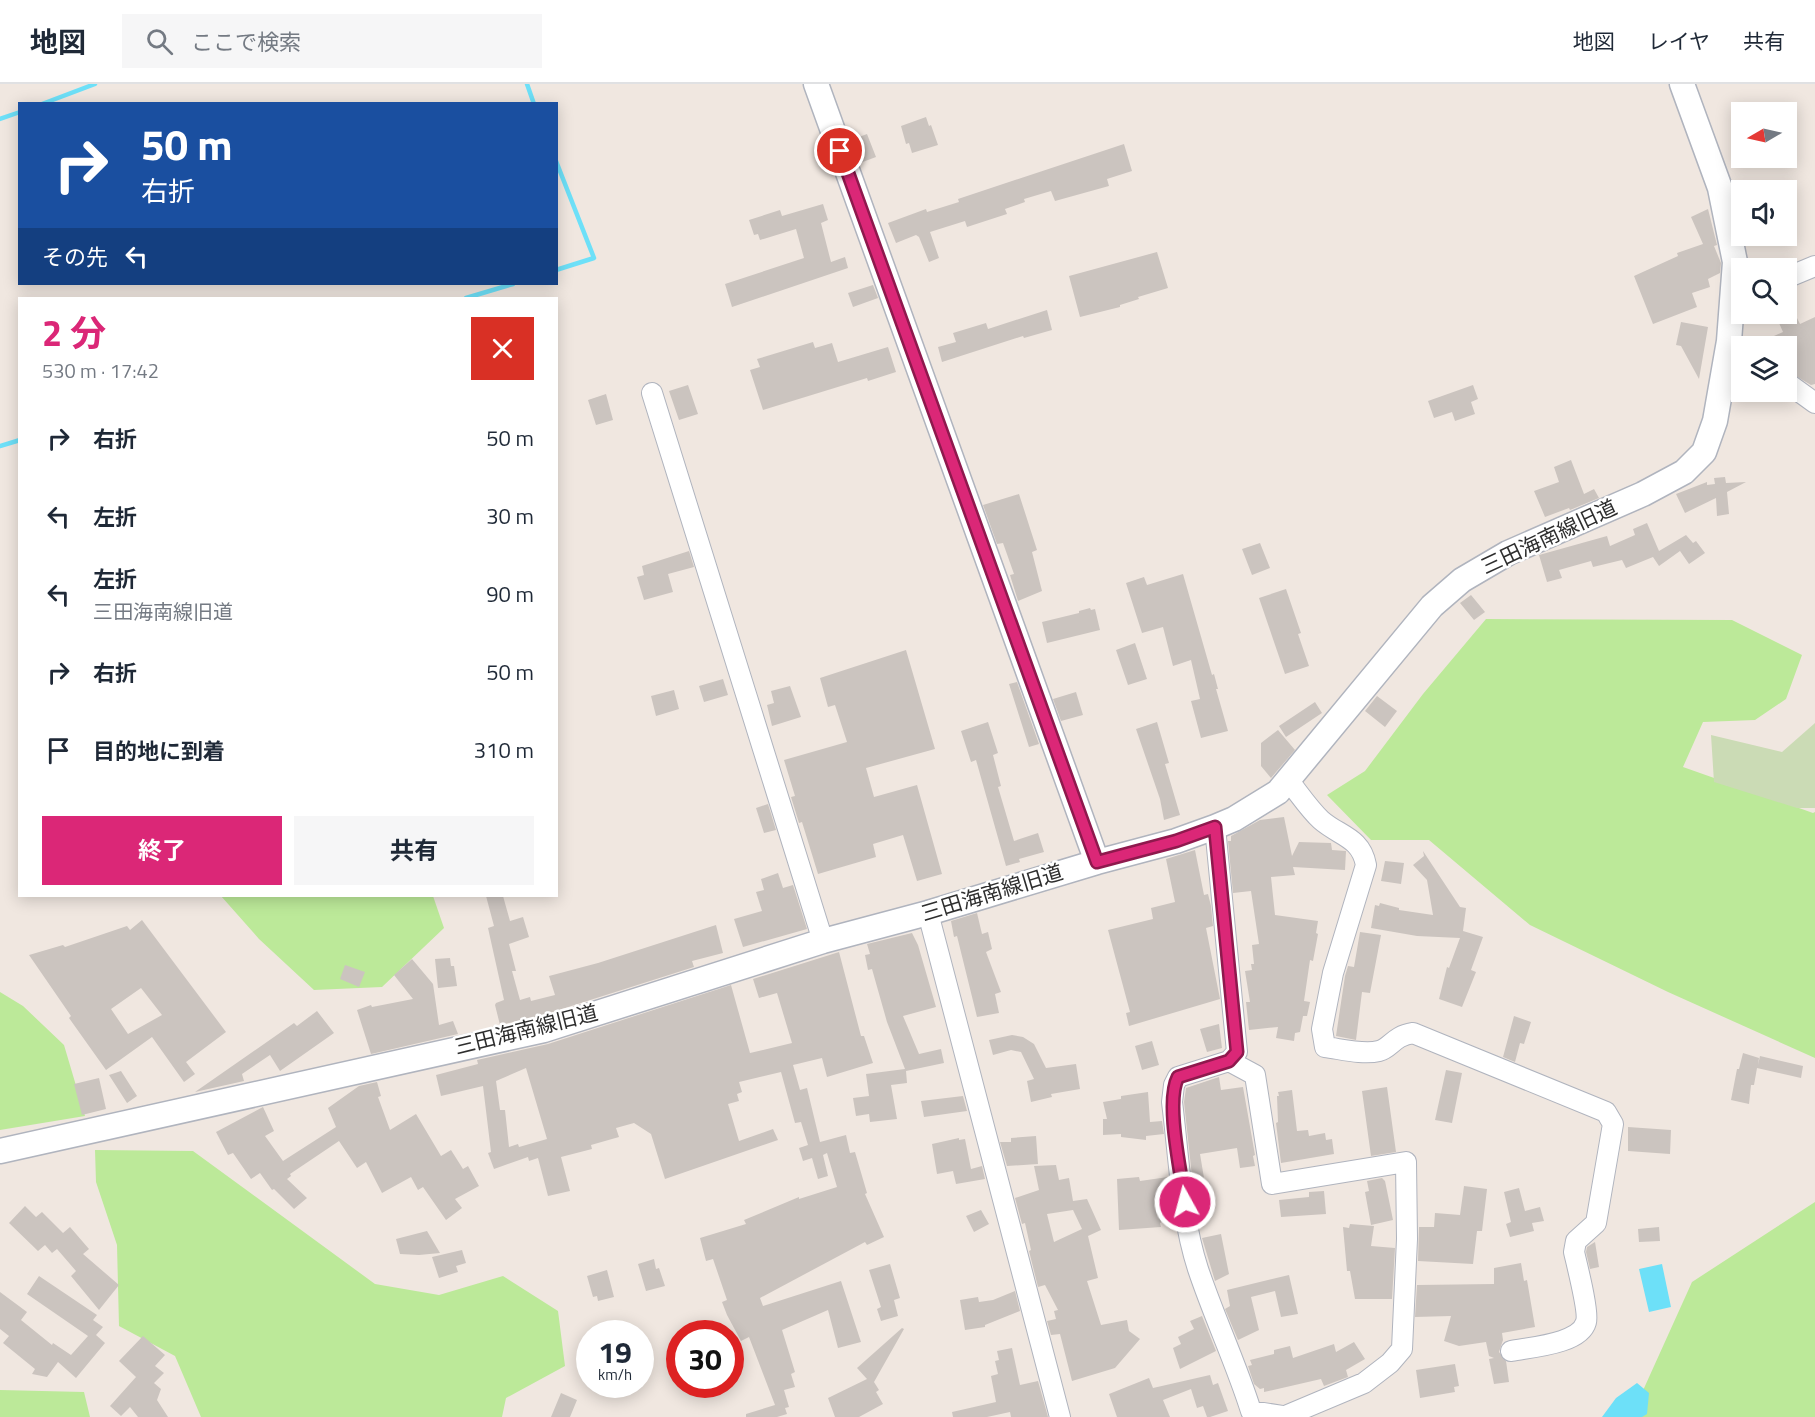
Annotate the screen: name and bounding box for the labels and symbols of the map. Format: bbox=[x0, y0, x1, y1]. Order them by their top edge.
north arrow bbox=[1731, 102, 1797, 168]
pin bbox=[814, 125, 865, 176]
street label: 三田海南線旧道 bbox=[1475, 491, 1622, 582]
street label: 三田海南線旧道 bbox=[917, 855, 1067, 929]
street label: 三田海南線旧道 bbox=[451, 996, 601, 1062]
position arrow bbox=[1153, 1170, 1217, 1234]
speed limit sign: 30 bbox=[666, 1320, 744, 1398]

